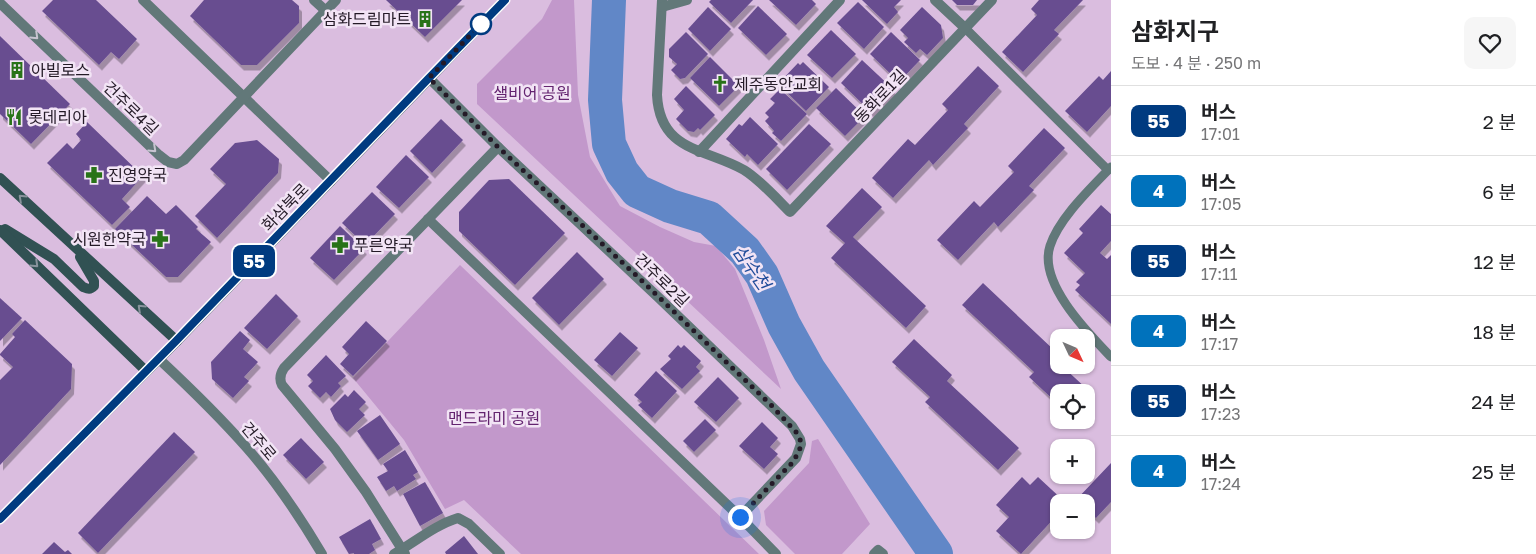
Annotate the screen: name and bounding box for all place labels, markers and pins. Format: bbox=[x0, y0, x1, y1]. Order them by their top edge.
place label: 삼화드림마트 bbox=[323, 9, 411, 29]
building icon: 삼화드림마트 bbox=[415, 9, 435, 29]
unlabelled marker bbox=[470, 13, 492, 35]
building icon: 아빌로스 bbox=[7, 60, 27, 80]
place label: 아빌로스 bbox=[31, 60, 90, 80]
church icon: 제주동안교회 bbox=[710, 74, 730, 94]
place label: 제주동안교회 bbox=[734, 74, 822, 94]
restaurant icon: 롯데리아 bbox=[4, 107, 24, 127]
place label: 롯데리아 bbox=[28, 107, 87, 127]
pharmacy icon: 진영약국 bbox=[84, 165, 104, 185]
place label: 진영약국 bbox=[108, 165, 167, 185]
place label: 시원한약국 bbox=[72, 229, 146, 249]
pharmacy icon: 시원한약국 bbox=[150, 229, 170, 249]
pharmacy icon: 푸른약국 bbox=[330, 235, 350, 255]
place label: 푸른약국 bbox=[354, 235, 413, 255]

